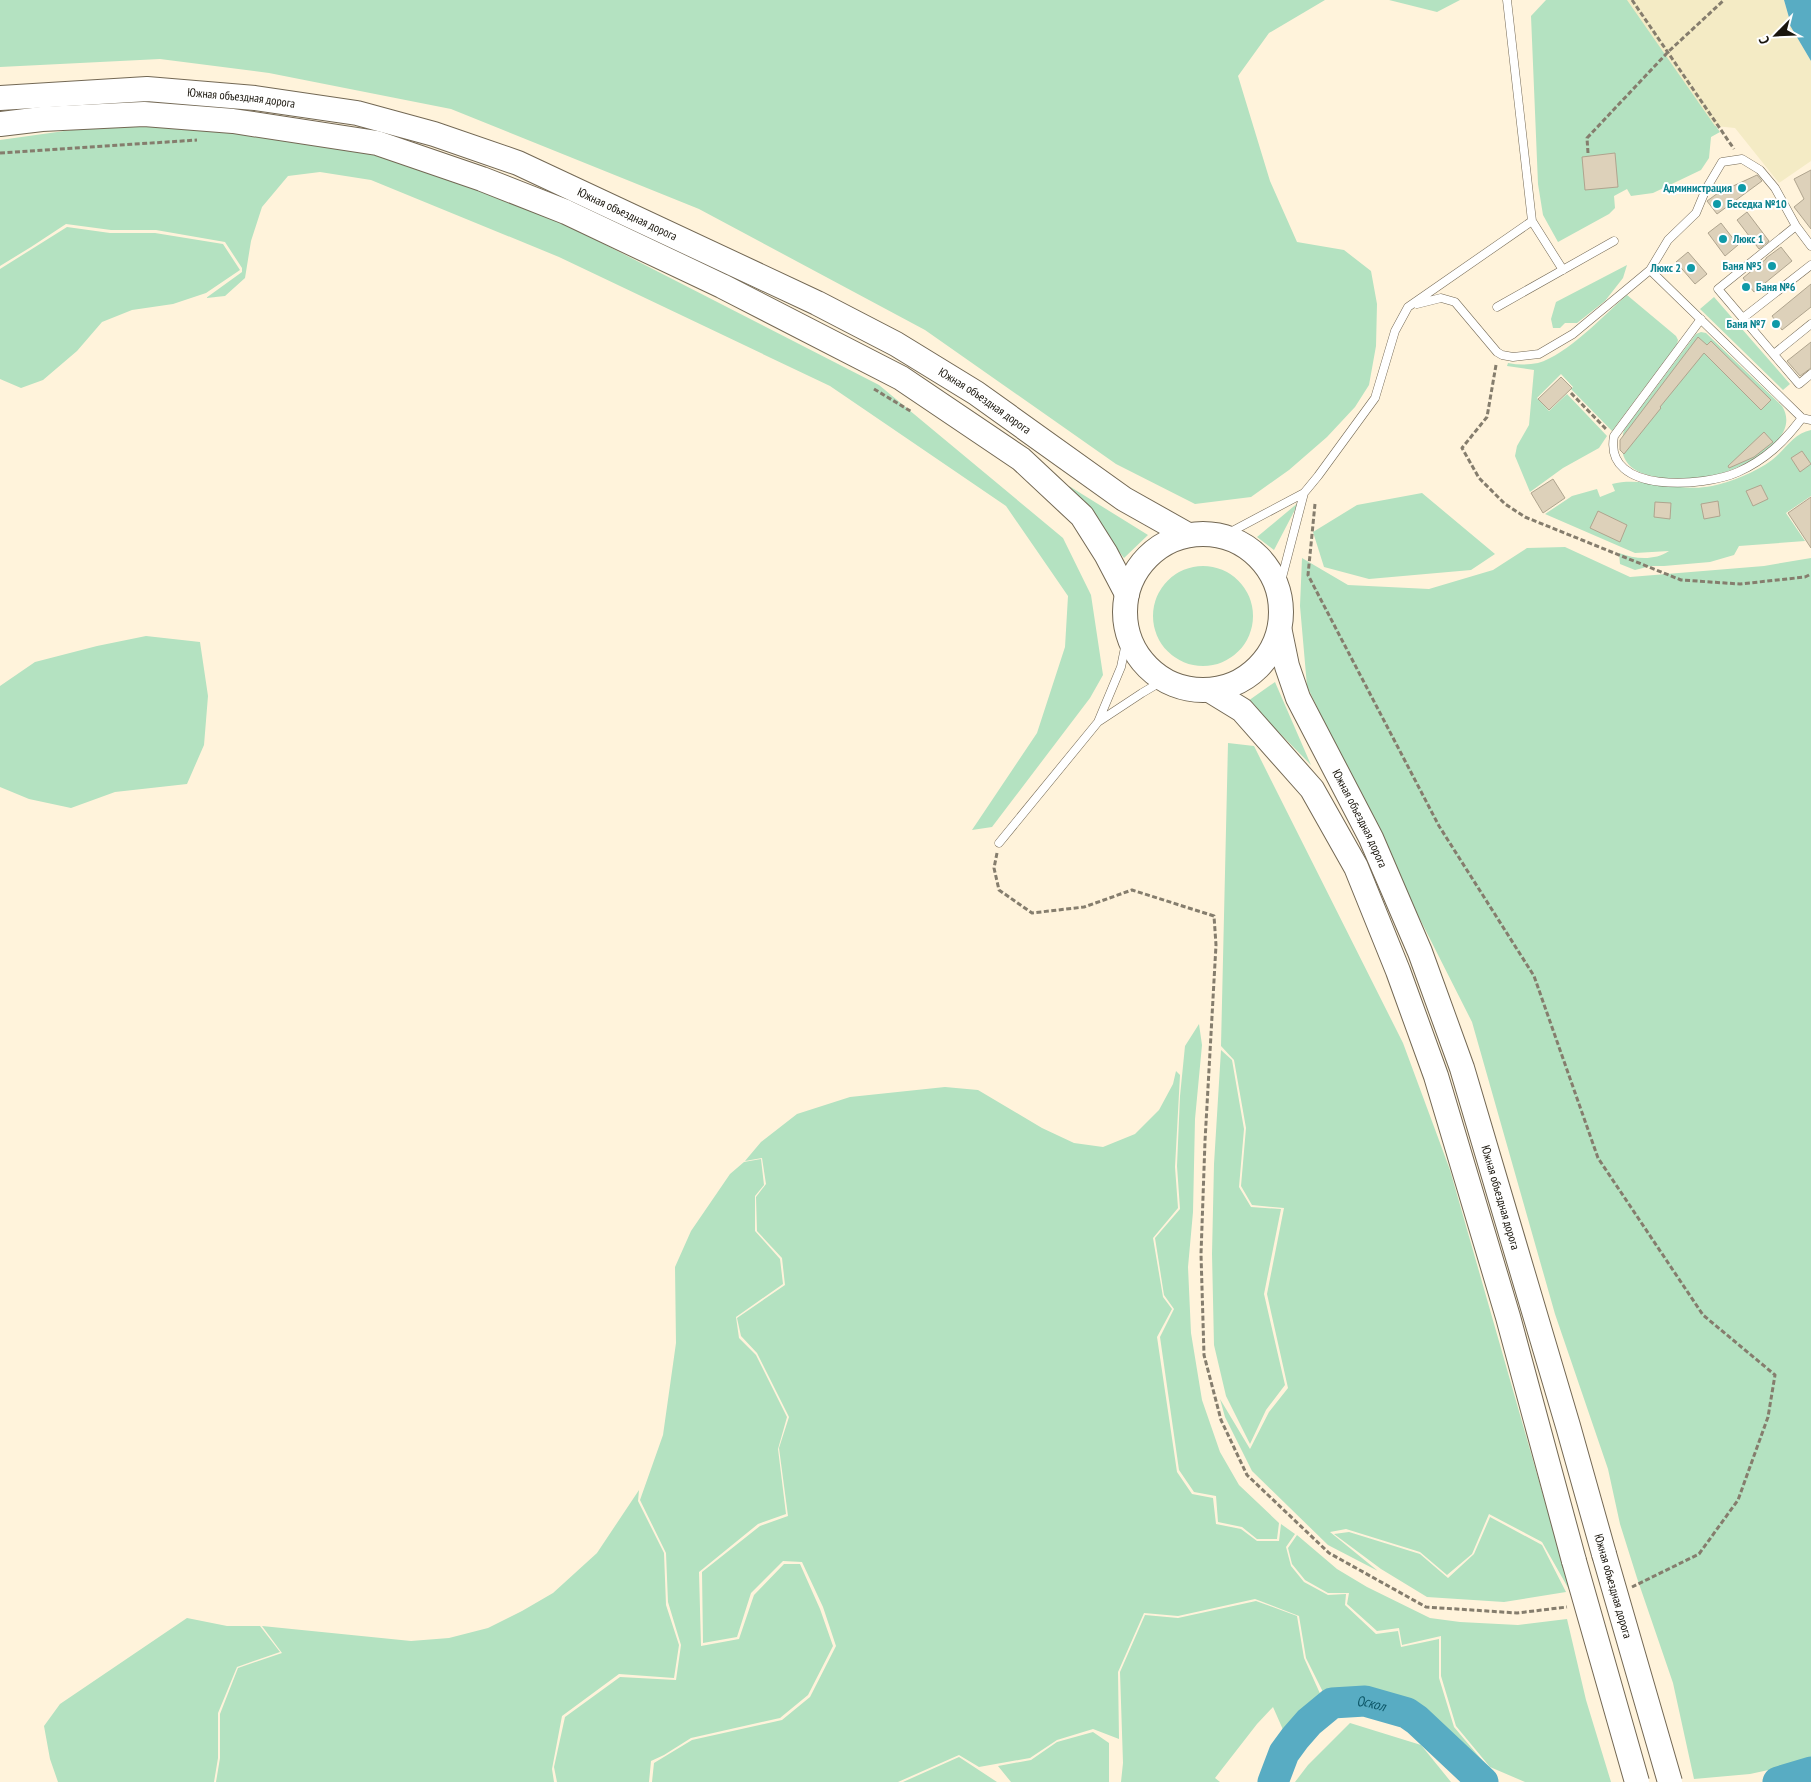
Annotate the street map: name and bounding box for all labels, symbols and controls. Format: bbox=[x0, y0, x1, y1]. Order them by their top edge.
north arrow bbox=[1751, 10, 1801, 60]
text: С bbox=[1754, 33, 1774, 47]
street label: Южная объездная дорога bbox=[187, 84, 296, 111]
place label: Администрация bbox=[1662, 180, 1732, 195]
marker: Администрация bbox=[1736, 182, 1748, 194]
street label: Южная объездная дорога bbox=[575, 184, 680, 244]
place label: Беседка №10 bbox=[1727, 196, 1787, 211]
marker: Беседка №10 bbox=[1711, 198, 1723, 210]
place label: Люкс 1 bbox=[1732, 231, 1764, 246]
marker: Люкс 1 bbox=[1717, 233, 1729, 245]
place label: Баня №5 bbox=[1722, 258, 1762, 273]
place label: Люкс 2 bbox=[1649, 260, 1681, 275]
marker: Баня №5 bbox=[1766, 260, 1778, 272]
marker: Люкс 2 bbox=[1685, 262, 1697, 274]
place label: Баня №6 bbox=[1756, 279, 1796, 294]
marker: Баня №6 bbox=[1740, 281, 1752, 293]
place label: Баня №7 bbox=[1726, 316, 1766, 331]
marker: Баня №7 bbox=[1770, 318, 1782, 330]
street label: Южная объездная дорога bbox=[936, 364, 1034, 437]
street label: Южная объездная дорога bbox=[1329, 766, 1391, 870]
street label: Южная объездная дорога bbox=[1478, 1143, 1523, 1252]
street label: Южная объездная дорога bbox=[1591, 1532, 1636, 1640]
water label: Оскол bbox=[1356, 1692, 1389, 1716]

